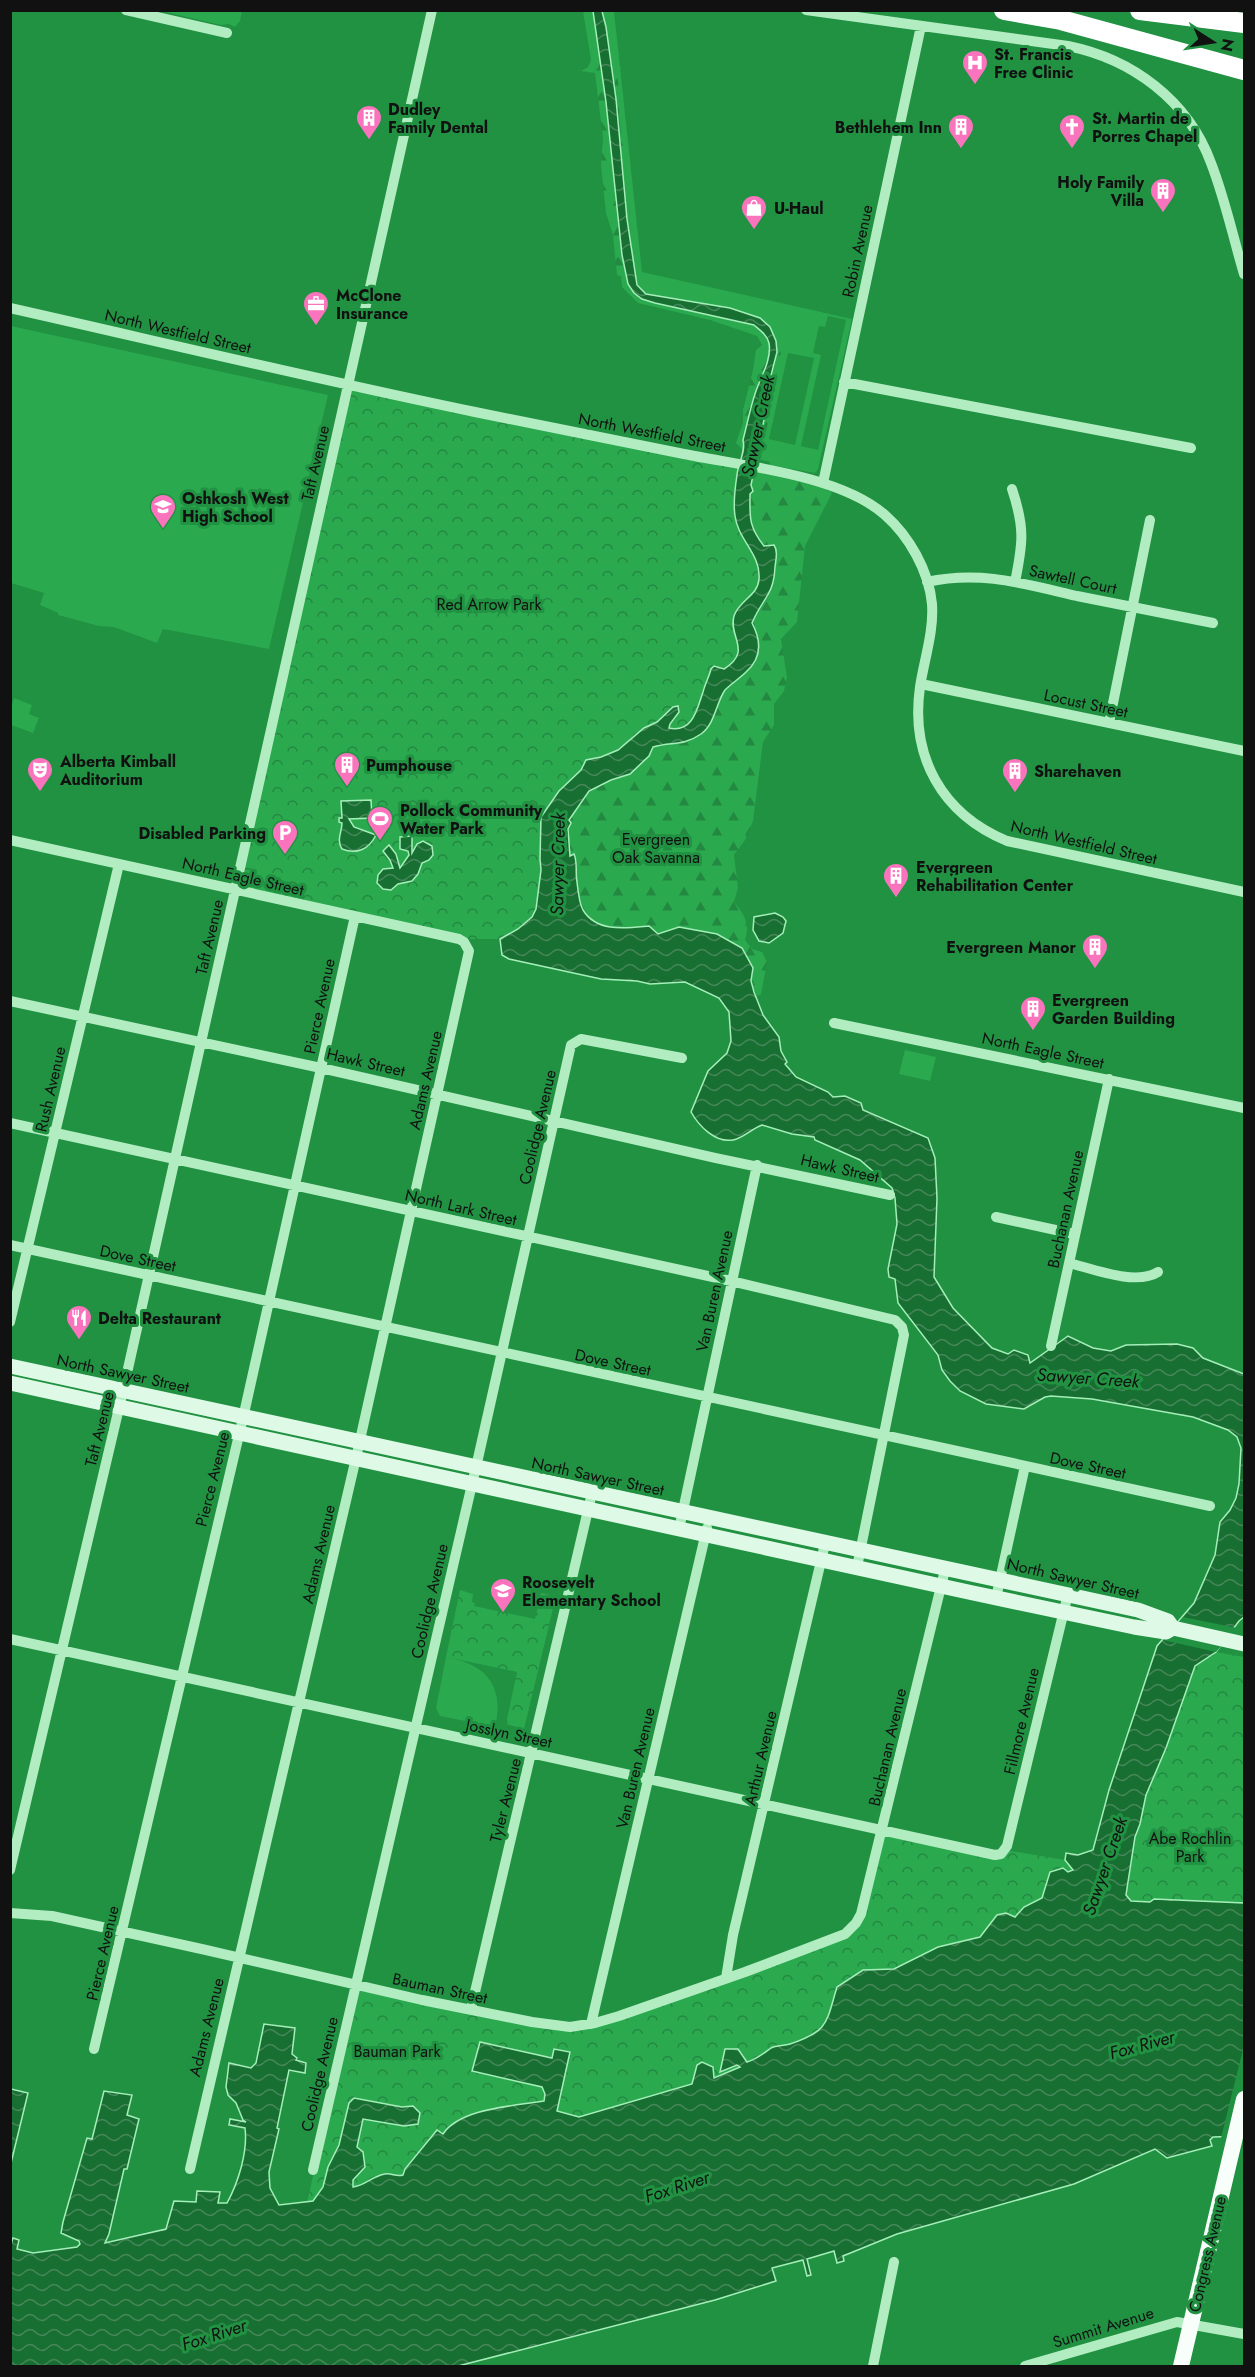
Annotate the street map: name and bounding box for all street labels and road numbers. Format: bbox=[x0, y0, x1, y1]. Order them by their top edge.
street label: Robin Avenue bbox=[836, 203, 879, 299]
street label: North Westfield Street bbox=[102, 303, 253, 360]
street label: North Westfield Street bbox=[576, 407, 728, 458]
street label: Taft Avenue bbox=[296, 423, 335, 503]
street label: Sawtell Court bbox=[1027, 559, 1119, 600]
street label: Locust Street bbox=[1042, 683, 1130, 724]
street label: North Westfield Street bbox=[1008, 814, 1159, 871]
street label: North Eagle Street bbox=[180, 851, 306, 902]
street label: Taft Avenue bbox=[190, 897, 229, 977]
street label: Pierce Avenue bbox=[298, 956, 341, 1056]
street label: North Eagle Street bbox=[980, 1026, 1106, 1075]
street label: Adams Avenue bbox=[403, 1028, 448, 1132]
street label: Hawk Street bbox=[324, 1042, 408, 1083]
street label: Rush Avenue bbox=[30, 1044, 71, 1134]
street label: Coolidge Avenue bbox=[513, 1067, 562, 1187]
street label: Hawk Street bbox=[798, 1148, 882, 1189]
street label: Buchanan Avenue bbox=[1042, 1148, 1089, 1270]
street label: North Lark Street bbox=[403, 1183, 519, 1232]
street label: Van Buren Avenue bbox=[690, 1228, 739, 1354]
street label: Dove Street bbox=[98, 1239, 178, 1278]
street label: Dove Street bbox=[573, 1343, 653, 1382]
street label: North Sawyer Street bbox=[55, 1348, 191, 1399]
street label: Taft Avenue bbox=[79, 1389, 120, 1469]
street label: Pierce Avenue bbox=[190, 1429, 235, 1529]
street label: Dove Street bbox=[1048, 1446, 1128, 1485]
street label: North Sawyer Street bbox=[530, 1451, 666, 1502]
street label: Adams Avenue bbox=[296, 1502, 341, 1606]
street label: Coolidge Avenue bbox=[405, 1541, 454, 1661]
street label: North Sawyer Street bbox=[1005, 1552, 1141, 1605]
street label: Fillmore Avenue bbox=[998, 1665, 1045, 1777]
street label: Buchanan Avenue bbox=[863, 1686, 912, 1808]
street label: Van Buren Avenue bbox=[610, 1705, 661, 1831]
street label: Arthur Avenue bbox=[738, 1708, 783, 1808]
street label: Josslyn Street bbox=[462, 1713, 554, 1754]
street label: Tyler Avenue bbox=[484, 1756, 527, 1845]
street label: Pierce Avenue bbox=[80, 1903, 125, 2003]
street label: Bauman Street bbox=[390, 1967, 490, 2010]
street label: Adams Avenue bbox=[183, 1975, 230, 2079]
street label: Coolidge Avenue bbox=[295, 2014, 344, 2134]
street label: Congress Avenue bbox=[1183, 2194, 1232, 2314]
street label: Summit Avenue bbox=[1050, 2301, 1157, 2354]

